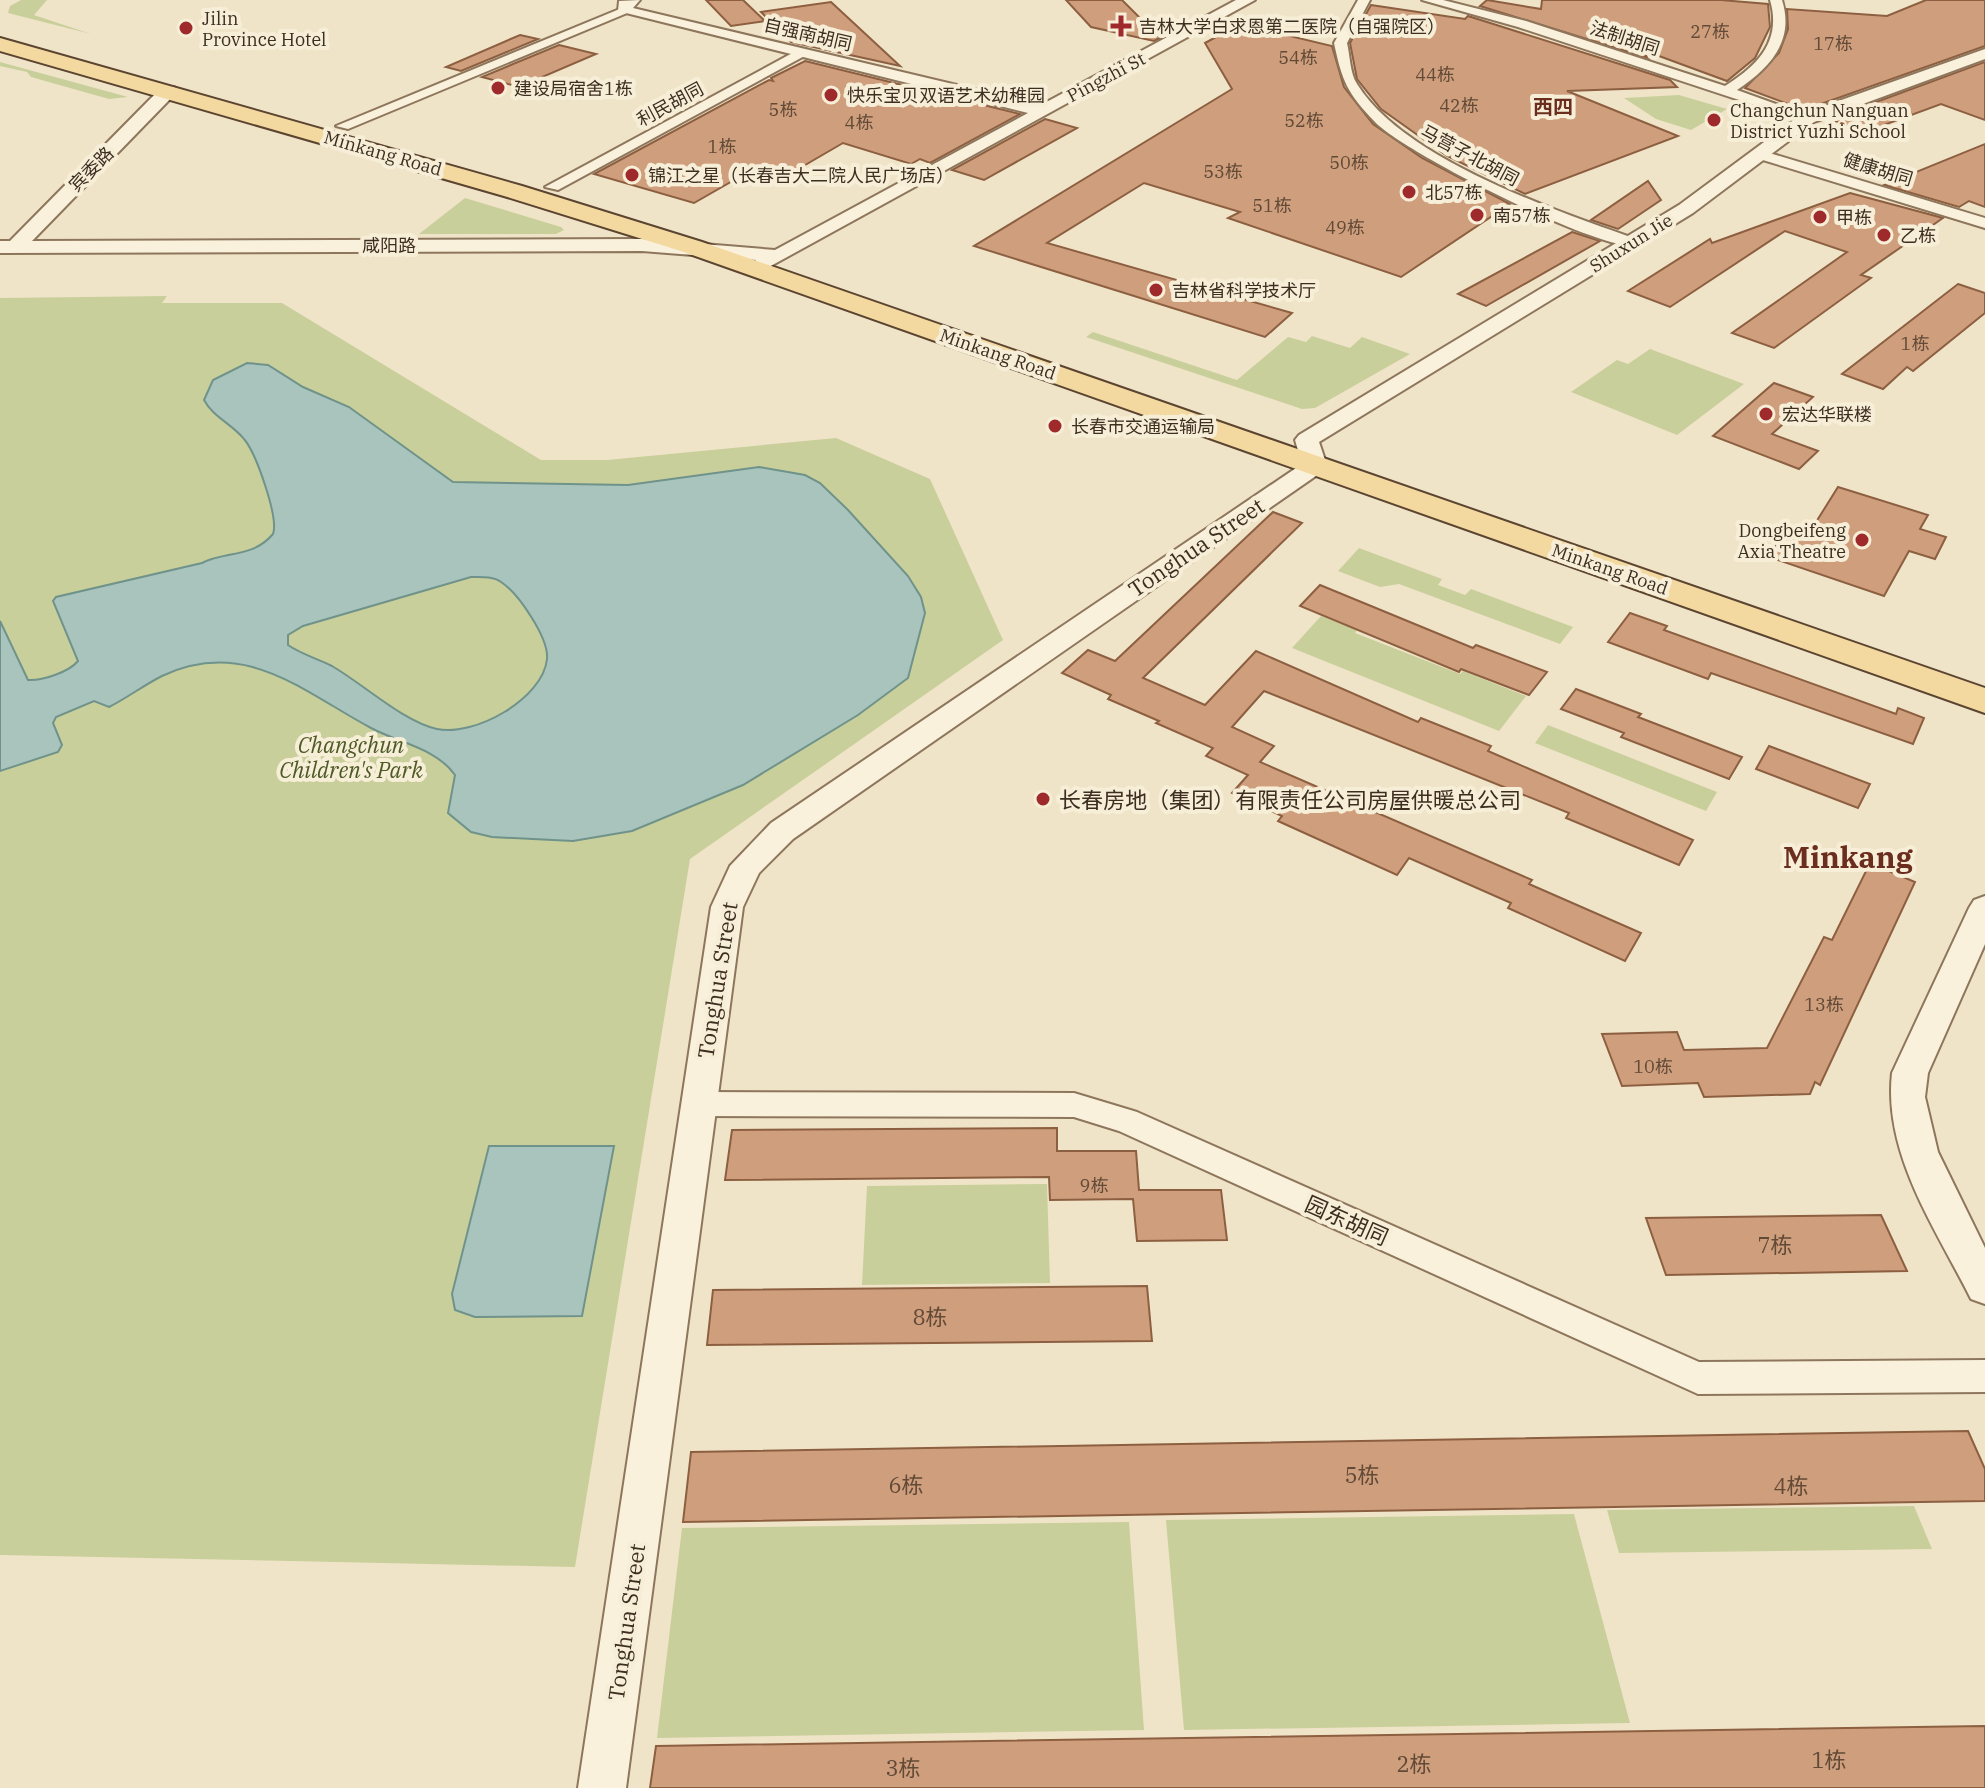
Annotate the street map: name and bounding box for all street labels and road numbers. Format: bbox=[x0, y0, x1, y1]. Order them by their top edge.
street label: 自强南胡同 bbox=[762, 13, 854, 55]
street label: 法制胡同 bbox=[1587, 16, 1663, 60]
street label: Pingzhi St bbox=[1063, 47, 1149, 107]
street label: 利民胡同 bbox=[633, 77, 707, 131]
street label: 马营子北胡同 bbox=[1417, 119, 1523, 191]
street label: Minkang Road bbox=[321, 125, 445, 181]
street label: 宾委路 bbox=[64, 142, 118, 196]
street label: 健康胡同 bbox=[1840, 147, 1916, 191]
street label: Shuxun Jie bbox=[1585, 208, 1677, 278]
street label: 咸阳路 bbox=[362, 234, 416, 257]
street label: Minkang Road bbox=[937, 323, 1059, 385]
street label: Tonghua Street bbox=[1122, 491, 1270, 603]
street label: Minkang Road bbox=[1549, 538, 1671, 600]
street label: Tonghua Street bbox=[690, 899, 744, 1060]
street label: 园东胡同 bbox=[1301, 1189, 1393, 1251]
street label: Tonghua Street bbox=[601, 1542, 651, 1702]

